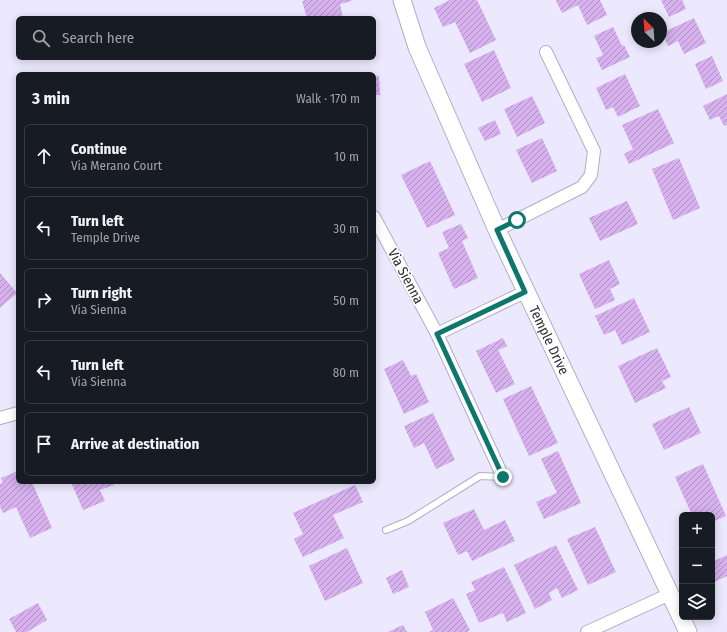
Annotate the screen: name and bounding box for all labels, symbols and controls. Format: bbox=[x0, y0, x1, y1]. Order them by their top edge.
north arrow bbox=[631, 12, 667, 48]
search box bbox=[16, 16, 376, 60]
icon: search bbox=[30, 27, 52, 49]
text: Search here bbox=[62, 29, 134, 47]
text: 3 min bbox=[32, 88, 70, 109]
text: Walk · 170 m bbox=[296, 91, 360, 106]
text: Continue bbox=[71, 140, 127, 158]
icon: ahead bbox=[33, 145, 55, 167]
text: 10 m bbox=[334, 149, 359, 164]
text: Via Merano Court bbox=[71, 158, 162, 173]
route start bbox=[508, 211, 526, 229]
text: Turn left bbox=[71, 212, 124, 230]
icon: left bbox=[33, 217, 55, 239]
text: 30 m bbox=[333, 221, 359, 236]
text: Temple Drive bbox=[71, 230, 140, 245]
street label: Via Sienna bbox=[384, 246, 427, 307]
text: Turn right bbox=[71, 284, 132, 302]
icon: right bbox=[33, 289, 55, 311]
text: 50 m bbox=[333, 293, 359, 308]
text: Via Sienna bbox=[71, 302, 127, 317]
street label: Temple Drive bbox=[525, 303, 573, 378]
text: Turn left bbox=[71, 356, 124, 374]
icon: left bbox=[33, 361, 55, 383]
text: 80 m bbox=[333, 365, 359, 380]
text: Via Sienna bbox=[71, 374, 127, 389]
icon: arrive bbox=[33, 433, 55, 455]
text: Arrive at destination bbox=[71, 435, 199, 453]
route end bbox=[494, 468, 512, 486]
map controls bbox=[679, 512, 715, 620]
button: + bbox=[679, 512, 715, 548]
button: − bbox=[679, 548, 715, 584]
button: layers bbox=[679, 584, 715, 620]

